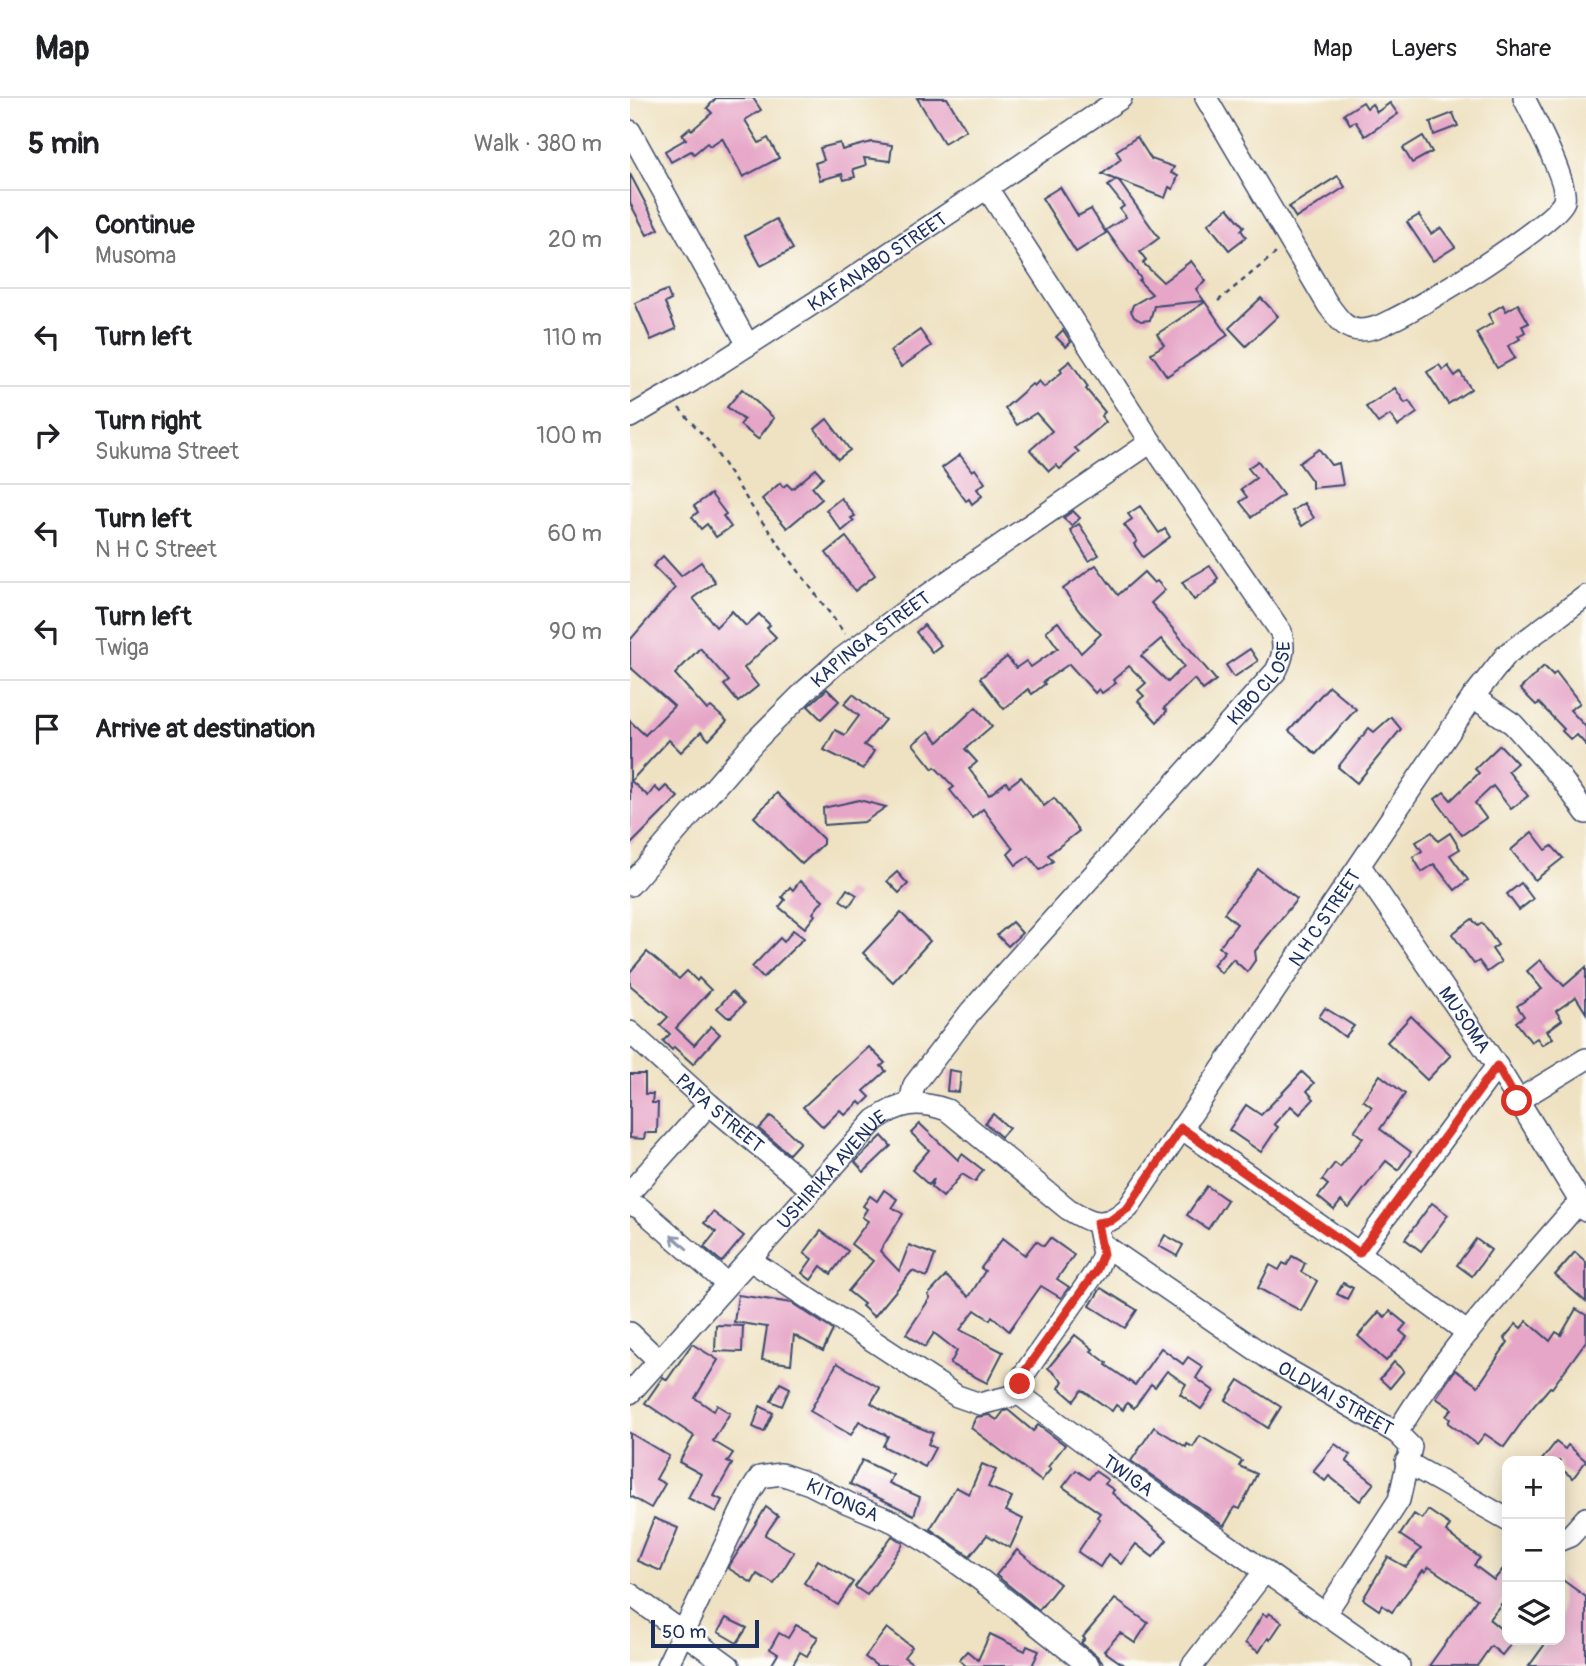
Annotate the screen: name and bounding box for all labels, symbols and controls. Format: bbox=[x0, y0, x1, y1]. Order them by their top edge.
text: Map bbox=[35, 28, 90, 69]
text: Map bbox=[1313, 34, 1353, 63]
text: Layers bbox=[1391, 34, 1457, 63]
text: Share bbox=[1495, 34, 1551, 63]
text: 5 min bbox=[28, 125, 99, 162]
text: Walk · 380 m bbox=[474, 129, 602, 158]
street label: KAFANABO STREET bbox=[803, 207, 952, 317]
text: Continue bbox=[95, 209, 195, 241]
icon: ahead bbox=[28, 220, 66, 258]
text: 20 m bbox=[548, 225, 602, 254]
text: Musoma bbox=[95, 241, 176, 270]
icon: left bbox=[28, 318, 66, 356]
text: Turn left bbox=[95, 321, 191, 353]
text: 110 m bbox=[543, 323, 602, 352]
text: Turn right bbox=[95, 405, 201, 437]
icon: right bbox=[28, 416, 66, 454]
text: 100 m bbox=[536, 421, 602, 450]
text: Sukuma Street bbox=[95, 437, 239, 466]
text: Turn left bbox=[95, 503, 191, 535]
icon: left bbox=[28, 514, 66, 552]
text: 60 m bbox=[547, 519, 602, 548]
text: N H C Street bbox=[95, 535, 217, 564]
street label: KAPINGA STREET bbox=[806, 586, 935, 693]
text: Turn left bbox=[95, 601, 191, 633]
icon: left bbox=[28, 612, 66, 650]
text: 90 m bbox=[549, 617, 602, 646]
text: Twiga bbox=[95, 633, 149, 662]
street label: KIBO CLOSE bbox=[1222, 641, 1296, 730]
icon: arrive bbox=[28, 710, 66, 748]
text: Arrive at destination bbox=[95, 713, 315, 745]
street label: N H C STREET bbox=[1284, 865, 1366, 971]
street label: MUSOMA bbox=[1433, 982, 1496, 1058]
street label: PAPA STREET bbox=[671, 1069, 769, 1158]
route start bbox=[1501, 1085, 1532, 1116]
street label: USHIRIKA AVENUE bbox=[772, 1105, 891, 1234]
one-way arrow bbox=[671, 1234, 689, 1250]
street label: OLDVAI STREET bbox=[1273, 1356, 1397, 1441]
route end bbox=[1004, 1368, 1035, 1399]
street label: TWIGA bbox=[1097, 1450, 1158, 1502]
map controls bbox=[1502, 1456, 1565, 1645]
button: + bbox=[1502, 1456, 1565, 1519]
street label: KITONGA bbox=[802, 1473, 882, 1527]
button: − bbox=[1502, 1519, 1565, 1582]
button: layers bbox=[1502, 1582, 1565, 1645]
scale bar bbox=[651, 1617, 760, 1649]
text: 50 m bbox=[662, 1620, 706, 1644]

